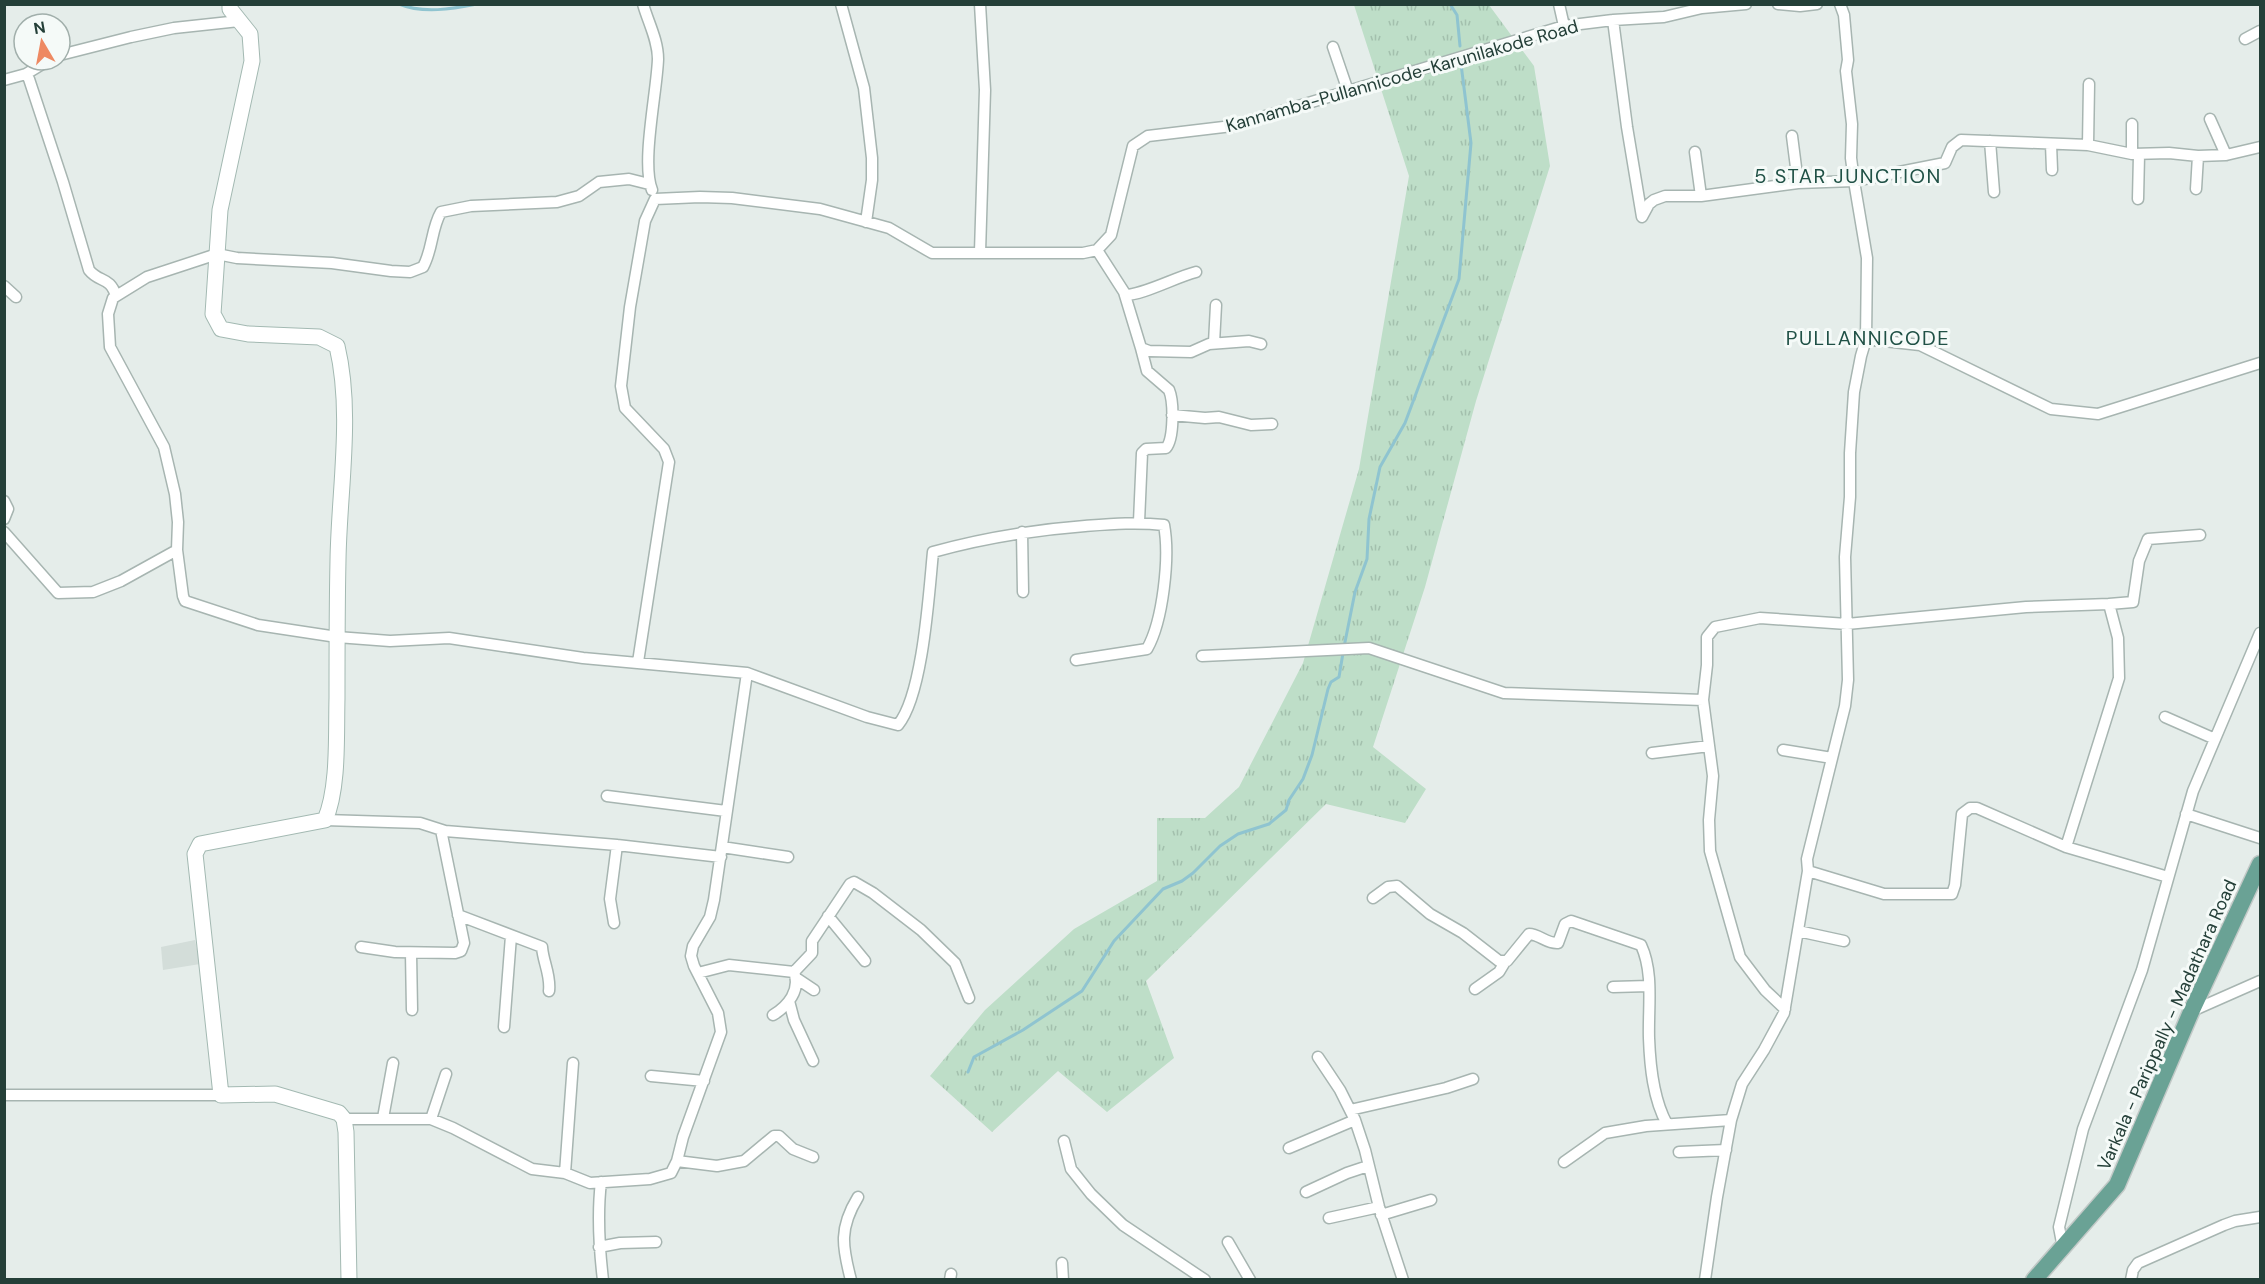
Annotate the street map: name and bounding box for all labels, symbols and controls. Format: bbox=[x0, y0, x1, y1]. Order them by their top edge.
north arrow bbox=[12, 12, 72, 72]
street label: Kannamba-Pullannicode-Karunilakode Road bbox=[1223, 14, 1581, 138]
text: N bbox=[32, 16, 47, 39]
district label: 5 STAR JUNCTION bbox=[1754, 163, 1942, 189]
district label: PULLANNICODE bbox=[1786, 325, 1950, 351]
street label: Varkala - Parippally - Madathara Road bbox=[2092, 876, 2242, 1174]

